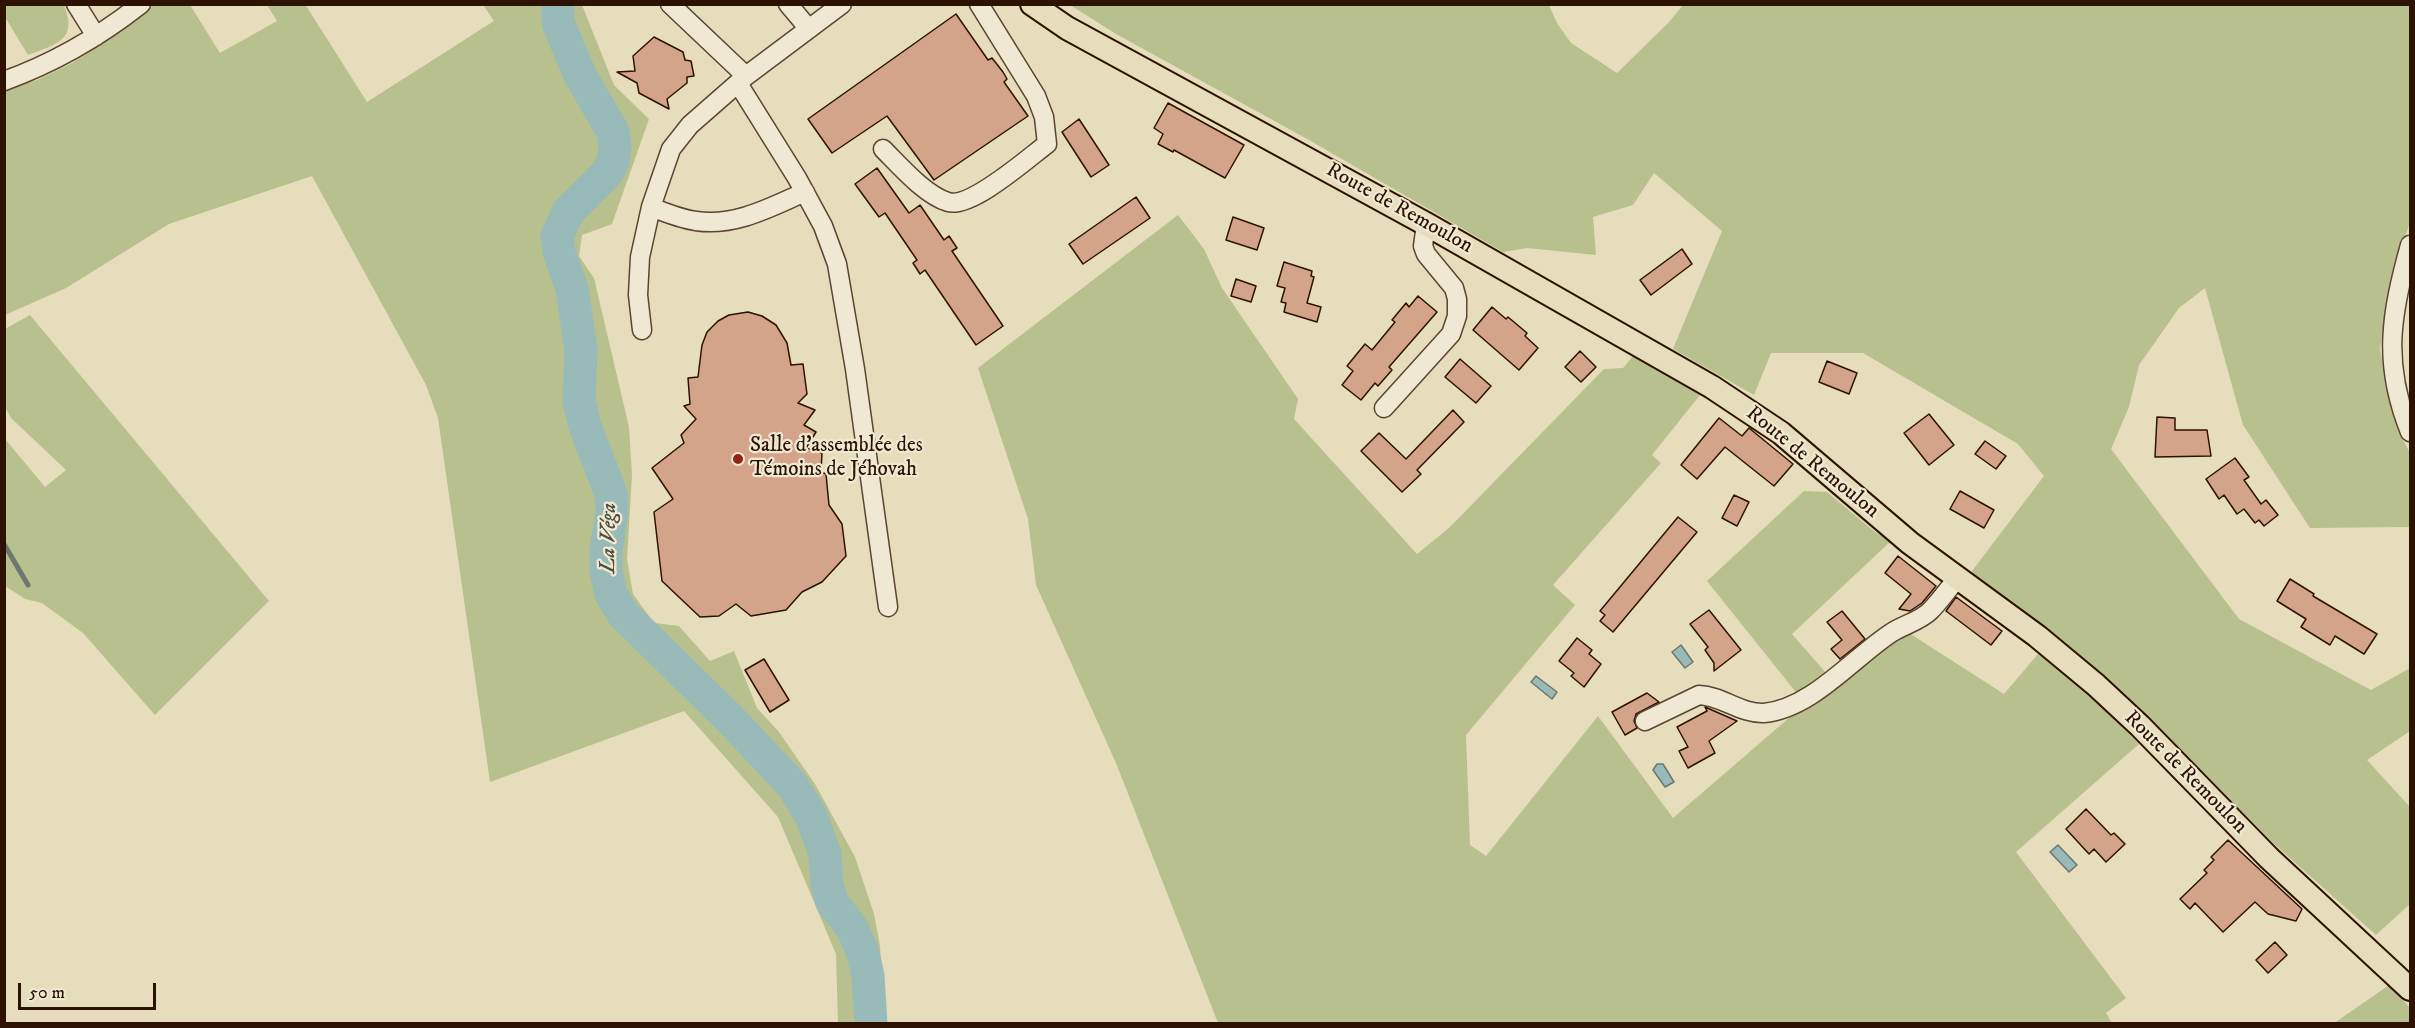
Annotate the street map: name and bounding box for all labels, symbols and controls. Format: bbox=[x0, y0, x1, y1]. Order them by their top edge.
street label: Route de Remoulon bbox=[1321, 158, 1477, 260]
street label: Route de Remoulon bbox=[1740, 402, 1884, 524]
place label: Salle d'assemblée des Témoins de Jéhovah bbox=[750, 434, 923, 484]
marker: Salle d'assemblée des Témoins de Jéhovah bbox=[731, 452, 745, 466]
water label: La Véga bbox=[596, 503, 624, 573]
street label: Route de Remoulon bbox=[2118, 706, 2252, 840]
scale bar bbox=[21, 971, 159, 1009]
text: 50 m bbox=[29, 982, 65, 1004]

